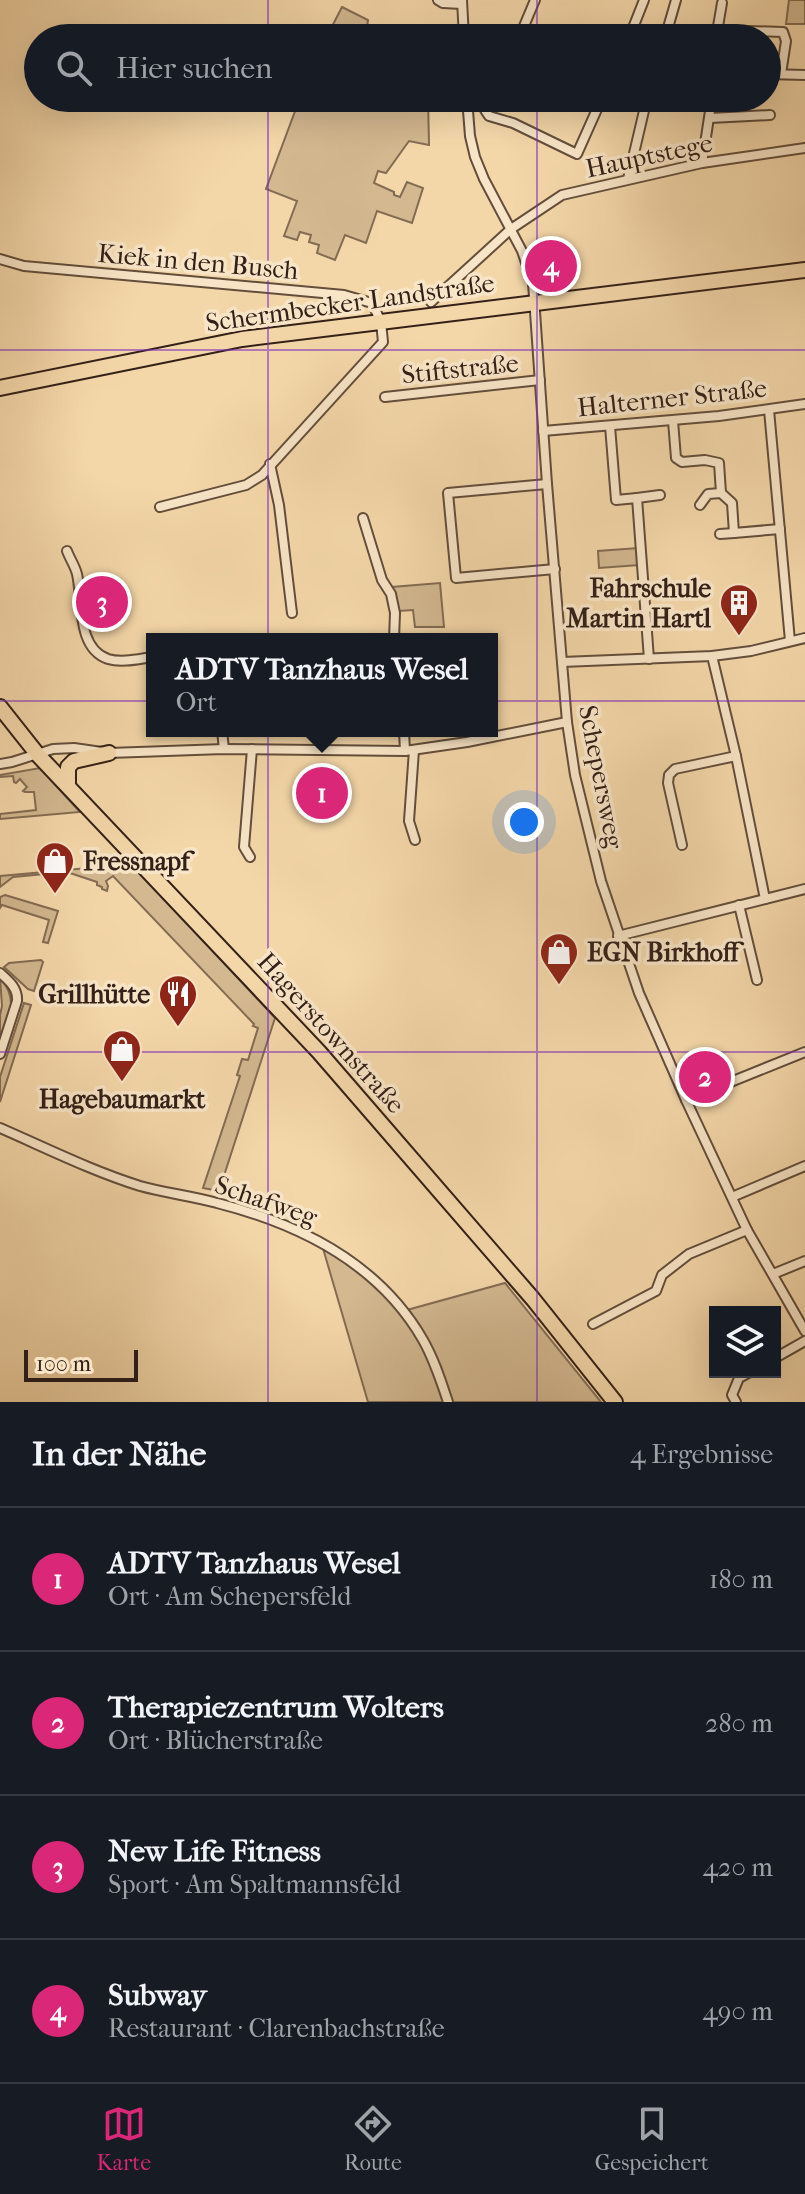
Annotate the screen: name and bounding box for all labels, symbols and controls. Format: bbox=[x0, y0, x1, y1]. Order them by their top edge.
search box bbox=[24, 24, 781, 112]
icon: search bbox=[52, 46, 96, 90]
text: Hier suchen bbox=[116, 51, 272, 86]
street label: Hauptstege bbox=[583, 127, 715, 185]
pin: 4 bbox=[525, 236, 577, 296]
street label: Kiek in den Busch bbox=[96, 238, 300, 286]
street label: Schermbecker Landstraße bbox=[204, 267, 496, 339]
street label: Stiftstraße bbox=[400, 347, 520, 391]
street label: Halterner Straße bbox=[576, 373, 768, 423]
pin: 3 bbox=[76, 572, 128, 632]
place label: Fahrschule Martin Hartl bbox=[566, 573, 712, 634]
building icon: Fahrschule Martin Hartl bbox=[718, 582, 760, 637]
popup bbox=[146, 633, 498, 737]
text: ADTV Tanzhaus Wesel bbox=[176, 652, 468, 687]
text: Ort bbox=[176, 687, 217, 718]
street label: Schepersweg bbox=[572, 703, 630, 852]
pin: 1 bbox=[296, 763, 348, 823]
your location bbox=[504, 802, 544, 842]
shop icon: Fressnapf bbox=[34, 840, 76, 895]
place label: Fressnapf bbox=[82, 846, 195, 877]
shop icon: EGN Birkhoff bbox=[538, 931, 580, 986]
place label: EGN Birkhoff bbox=[587, 937, 745, 968]
street label: Hagerstownstraße bbox=[251, 946, 411, 1120]
restaurant icon: Grillhütte bbox=[157, 973, 199, 1028]
place label: Grillhütte bbox=[38, 979, 150, 1010]
shop icon: Hagebaumarkt bbox=[101, 1028, 143, 1083]
pin: 2 bbox=[679, 1047, 731, 1107]
place label: Hagebaumarkt bbox=[39, 1084, 206, 1115]
street label: Schafweg bbox=[211, 1169, 322, 1233]
map controls bbox=[709, 1306, 781, 1378]
button: layers bbox=[709, 1306, 781, 1378]
scale bar bbox=[24, 1346, 138, 1382]
text: 100 m bbox=[36, 1351, 91, 1377]
text: In der Nähe bbox=[32, 1434, 206, 1474]
text: 4 Ergebnisse bbox=[630, 1439, 773, 1470]
text: ADTV Tanzhaus Wesel bbox=[108, 1546, 401, 1581]
text: 1 bbox=[53, 1564, 63, 1595]
text: 180 m bbox=[709, 1564, 773, 1595]
text: Ort · Am Schepersfeld bbox=[108, 1581, 351, 1612]
text: Therapiezentrum Wolters bbox=[108, 1690, 444, 1725]
text: 2 bbox=[51, 1708, 65, 1739]
text: 280 m bbox=[705, 1708, 773, 1739]
text: Ort · Blücherstraße bbox=[108, 1725, 323, 1756]
text: New Life Fitness bbox=[108, 1834, 321, 1869]
text: 3 bbox=[53, 1852, 63, 1883]
text: 420 m bbox=[703, 1852, 773, 1883]
text: Sport · Am Spaltmannsfeld bbox=[108, 1869, 401, 1900]
text: Subway bbox=[108, 1978, 207, 2013]
text: 4 bbox=[50, 1996, 66, 2027]
text: 490 m bbox=[702, 1996, 773, 2027]
text: Restaurant · Clarenbachstraße bbox=[108, 2013, 445, 2044]
tab: Karte bbox=[96, 2102, 151, 2176]
tab: Route bbox=[344, 2102, 402, 2176]
tab: Gespeichert bbox=[595, 2102, 709, 2176]

